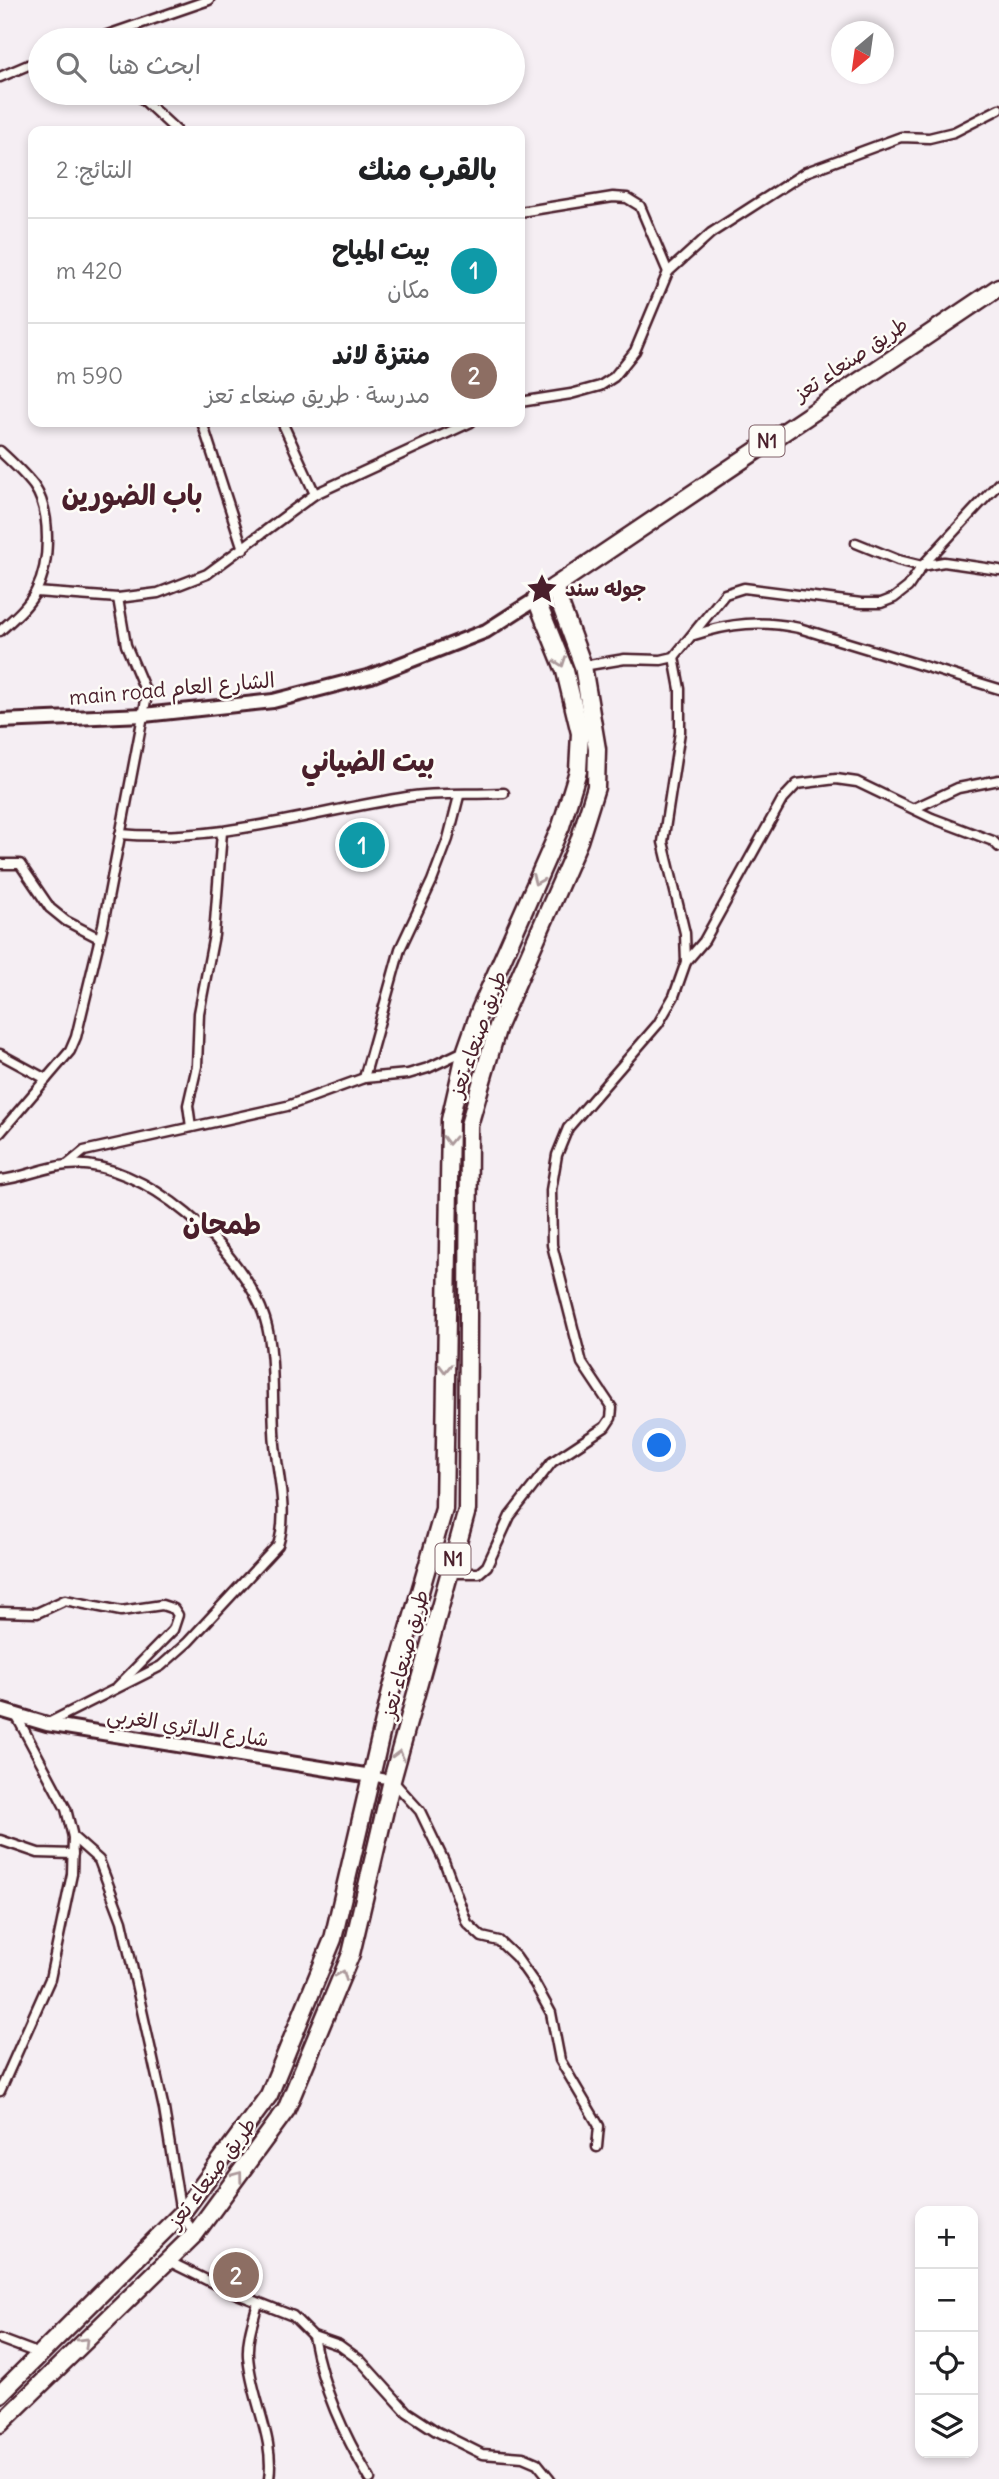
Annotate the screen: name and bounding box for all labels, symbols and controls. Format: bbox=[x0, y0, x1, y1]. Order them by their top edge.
north arrow bbox=[831, 21, 894, 84]
search box bbox=[28, 28, 525, 105]
icon: search bbox=[52, 48, 90, 86]
text: ابحث هنا bbox=[108, 48, 201, 81]
text: بالقرب منك bbox=[358, 150, 497, 188]
text: النتائج: 2 bbox=[56, 155, 132, 184]
text: بيت المياح bbox=[332, 233, 430, 266]
text: 420 m bbox=[56, 256, 123, 285]
text: 1 bbox=[469, 256, 479, 285]
text: مكان bbox=[387, 275, 430, 304]
street label: طريق صنعاء تعز bbox=[787, 310, 913, 408]
text: منتزة لاند bbox=[332, 338, 430, 371]
text: 590 m bbox=[56, 361, 123, 390]
text: 2 bbox=[468, 361, 480, 390]
text: مدرسة · طريق صنعاء تعز bbox=[205, 380, 430, 409]
road number: N1 bbox=[750, 426, 784, 456]
district label: باب الضورين bbox=[61, 477, 203, 514]
place icon: جوله سند bbox=[525, 572, 559, 606]
place label: جوله سند bbox=[565, 575, 646, 602]
one-way arrow bbox=[553, 656, 567, 668]
street label: main road الشارع العام bbox=[68, 666, 276, 714]
district label: بيت الضياني bbox=[301, 743, 435, 787]
pin: 1 bbox=[339, 819, 385, 871]
one-way arrow bbox=[531, 872, 545, 885]
street label: طريق صنعاء تعز bbox=[442, 967, 513, 1102]
one-way arrow bbox=[442, 1135, 457, 1146]
district label: طمحان bbox=[183, 1206, 261, 1242]
one-way arrow bbox=[438, 1362, 453, 1373]
your location bbox=[642, 1428, 676, 1462]
road number: N1 bbox=[435, 1544, 470, 1574]
street label: طريق صنعاء تعز bbox=[374, 1587, 435, 1723]
street label: شارع الدائري الغربي bbox=[104, 1700, 271, 1759]
one-way arrow bbox=[390, 1749, 405, 1761]
one-way arrow bbox=[334, 1970, 348, 1982]
street label: طريق صنعاء تعز bbox=[160, 2112, 262, 2235]
one-way arrow bbox=[230, 2171, 242, 2183]
map controls bbox=[915, 2206, 978, 2458]
button: + bbox=[915, 2206, 978, 2269]
pin: 2 bbox=[213, 2249, 259, 2301]
button: − bbox=[915, 2269, 978, 2332]
button: locate bbox=[915, 2332, 978, 2395]
one-way arrow bbox=[76, 2338, 89, 2351]
button: layers bbox=[915, 2395, 978, 2458]

